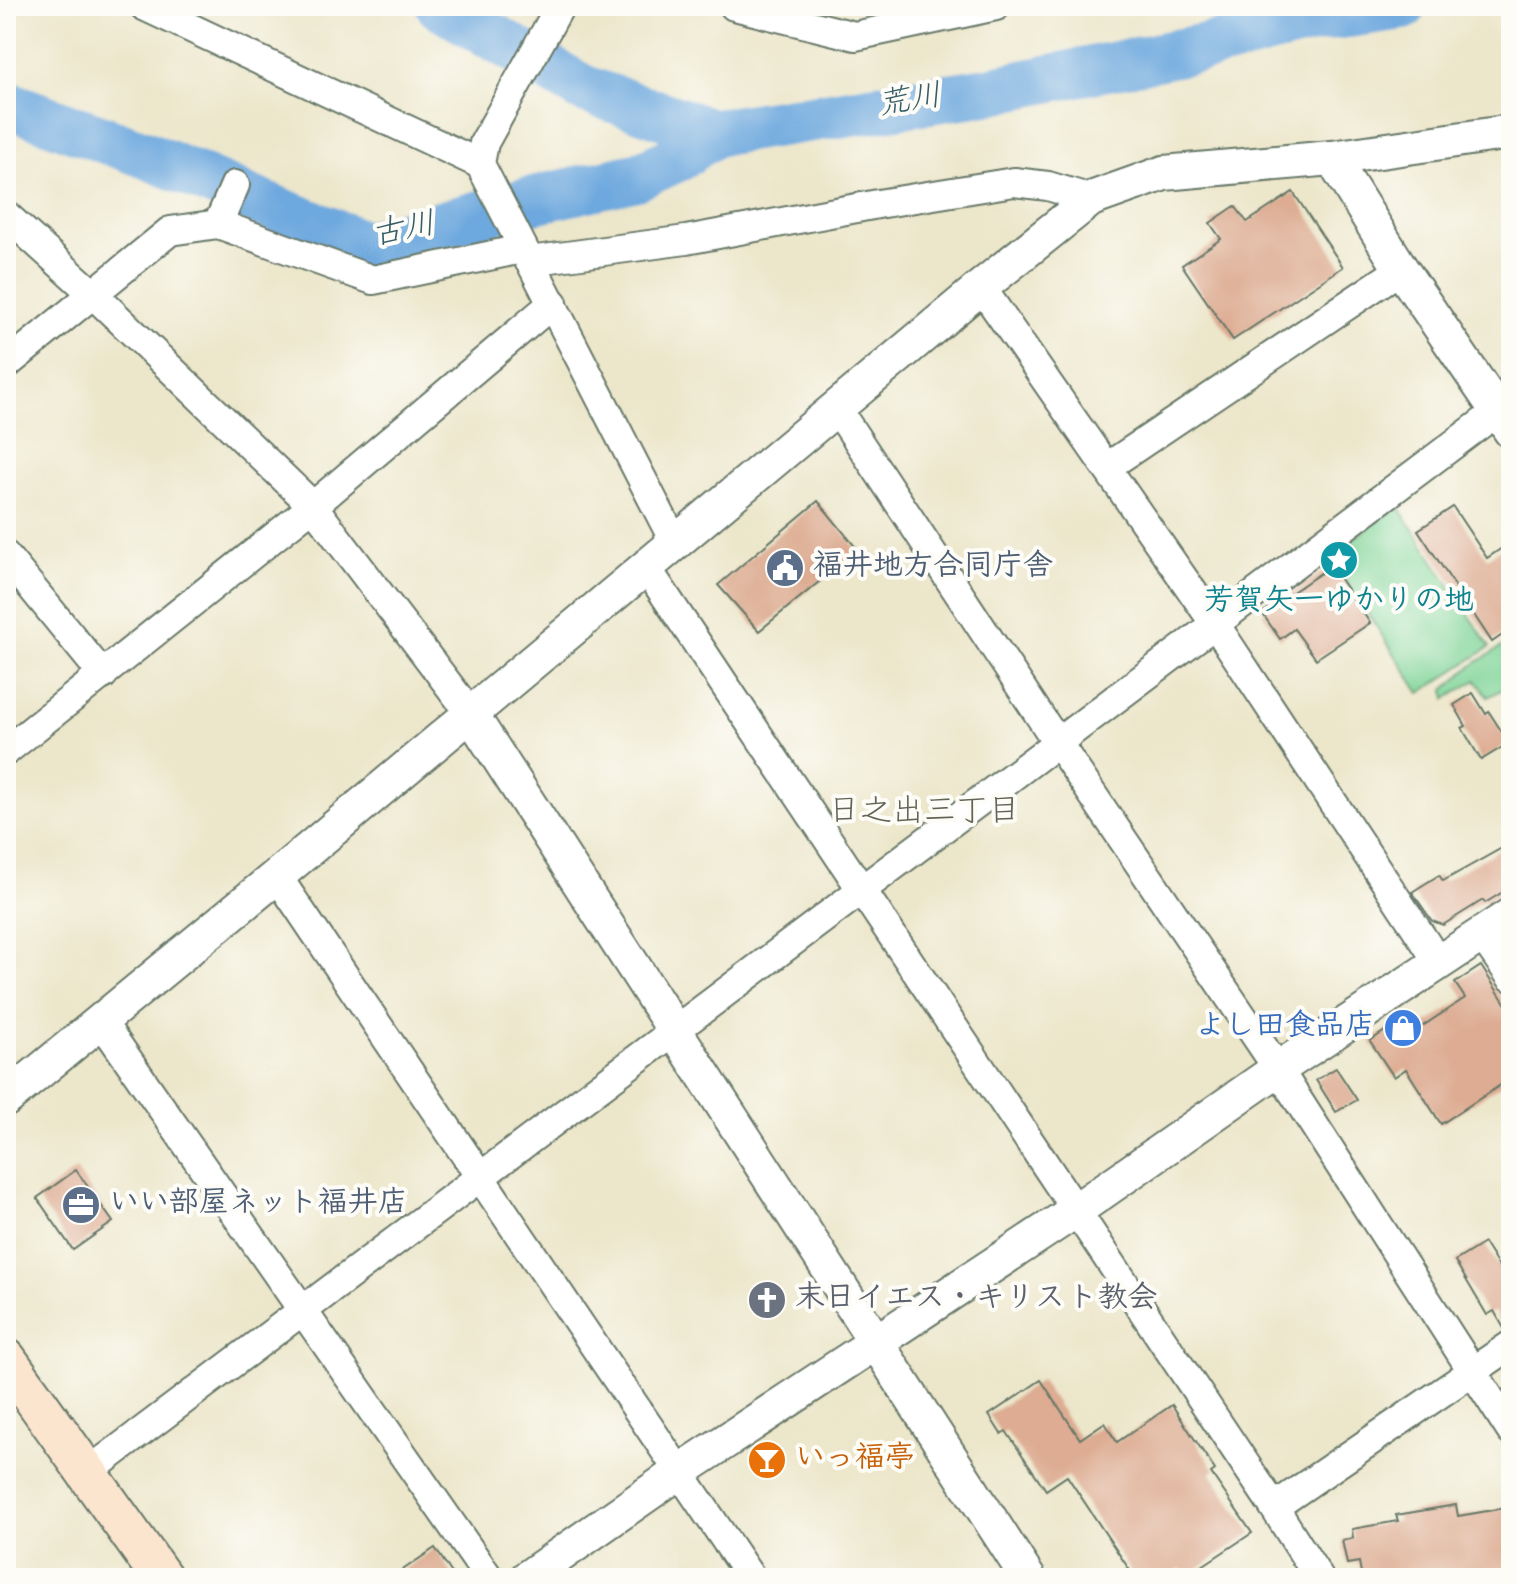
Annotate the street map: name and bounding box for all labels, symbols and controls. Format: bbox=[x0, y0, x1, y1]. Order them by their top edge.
water label: 荒川 bbox=[875, 75, 945, 131]
water label: 古川 bbox=[368, 203, 440, 261]
place icon: 芳賀矢一ゆかりの地 bbox=[1318, 539, 1360, 581]
public building icon: 福井地方合同庁舎 bbox=[764, 547, 806, 589]
place label: 福井地方合同庁舎 bbox=[813, 547, 1053, 590]
place label: 芳賀矢一ゆかりの地 bbox=[1204, 582, 1474, 625]
district label: 日之出三丁目 bbox=[828, 791, 1020, 837]
place label: よし田食品店 bbox=[1195, 1007, 1375, 1050]
shop icon: よし田食品店 bbox=[1382, 1007, 1424, 1049]
office icon: いい部屋ネット福井店 bbox=[60, 1184, 102, 1226]
place label: いい部屋ネット福井店 bbox=[109, 1184, 408, 1227]
church icon: 末日イエス・キリスト教会 bbox=[746, 1279, 788, 1321]
place label: 末日イエス・キリスト教会 bbox=[795, 1279, 1157, 1322]
bar icon: いっ福亭 bbox=[746, 1439, 788, 1481]
place label: いっ福亭 bbox=[795, 1439, 915, 1482]

